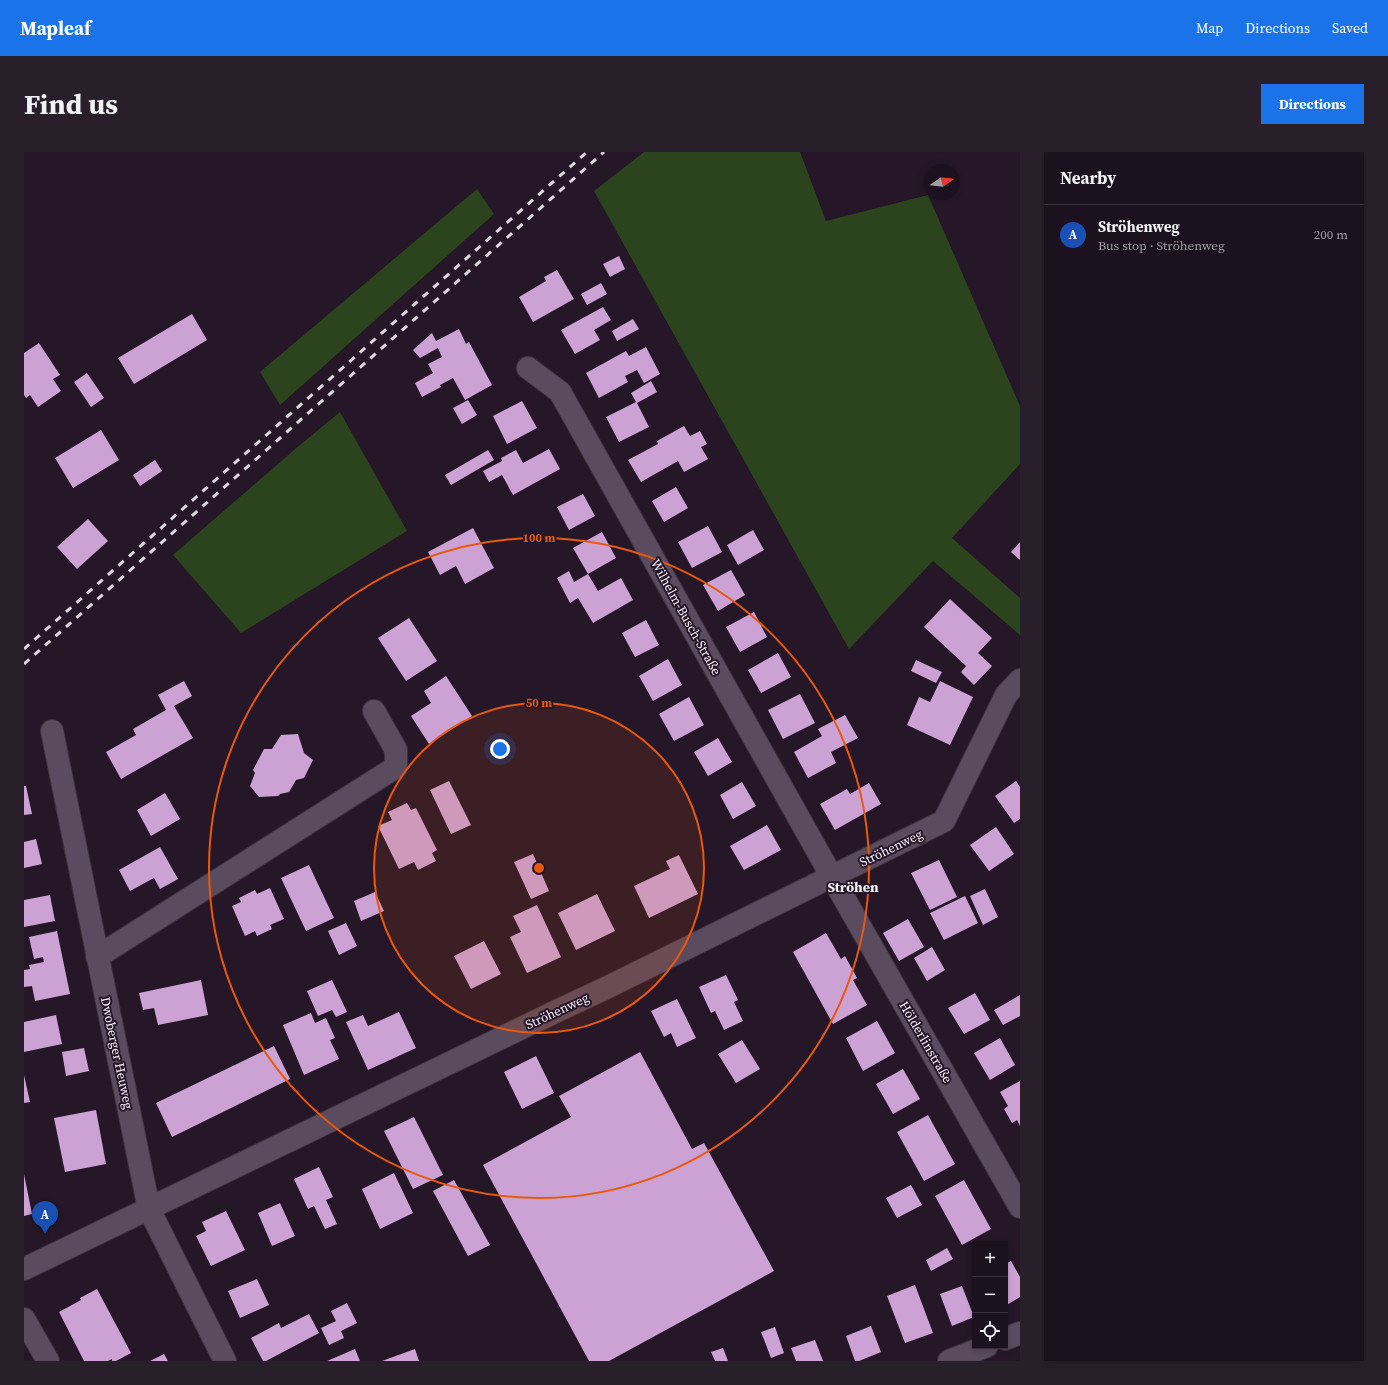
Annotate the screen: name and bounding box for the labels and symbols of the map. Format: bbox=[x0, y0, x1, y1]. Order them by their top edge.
north arrow bbox=[924, 164, 960, 200]
text: 100 m bbox=[523, 530, 556, 546]
street label: Wilhelm-Busch-Straße bbox=[647, 556, 725, 678]
text: 50 m bbox=[526, 695, 552, 711]
your location bbox=[490, 739, 510, 759]
street label: Ströhenweg bbox=[857, 825, 926, 871]
centre of rings bbox=[532, 861, 546, 875]
district label: Ströhen bbox=[827, 877, 879, 897]
street label: Ströhenweg bbox=[523, 989, 592, 1033]
street label: Dwoberger Heuweg bbox=[97, 995, 137, 1111]
street label: Hölderlinstraße bbox=[896, 998, 957, 1086]
pin: A bbox=[32, 1201, 58, 1234]

